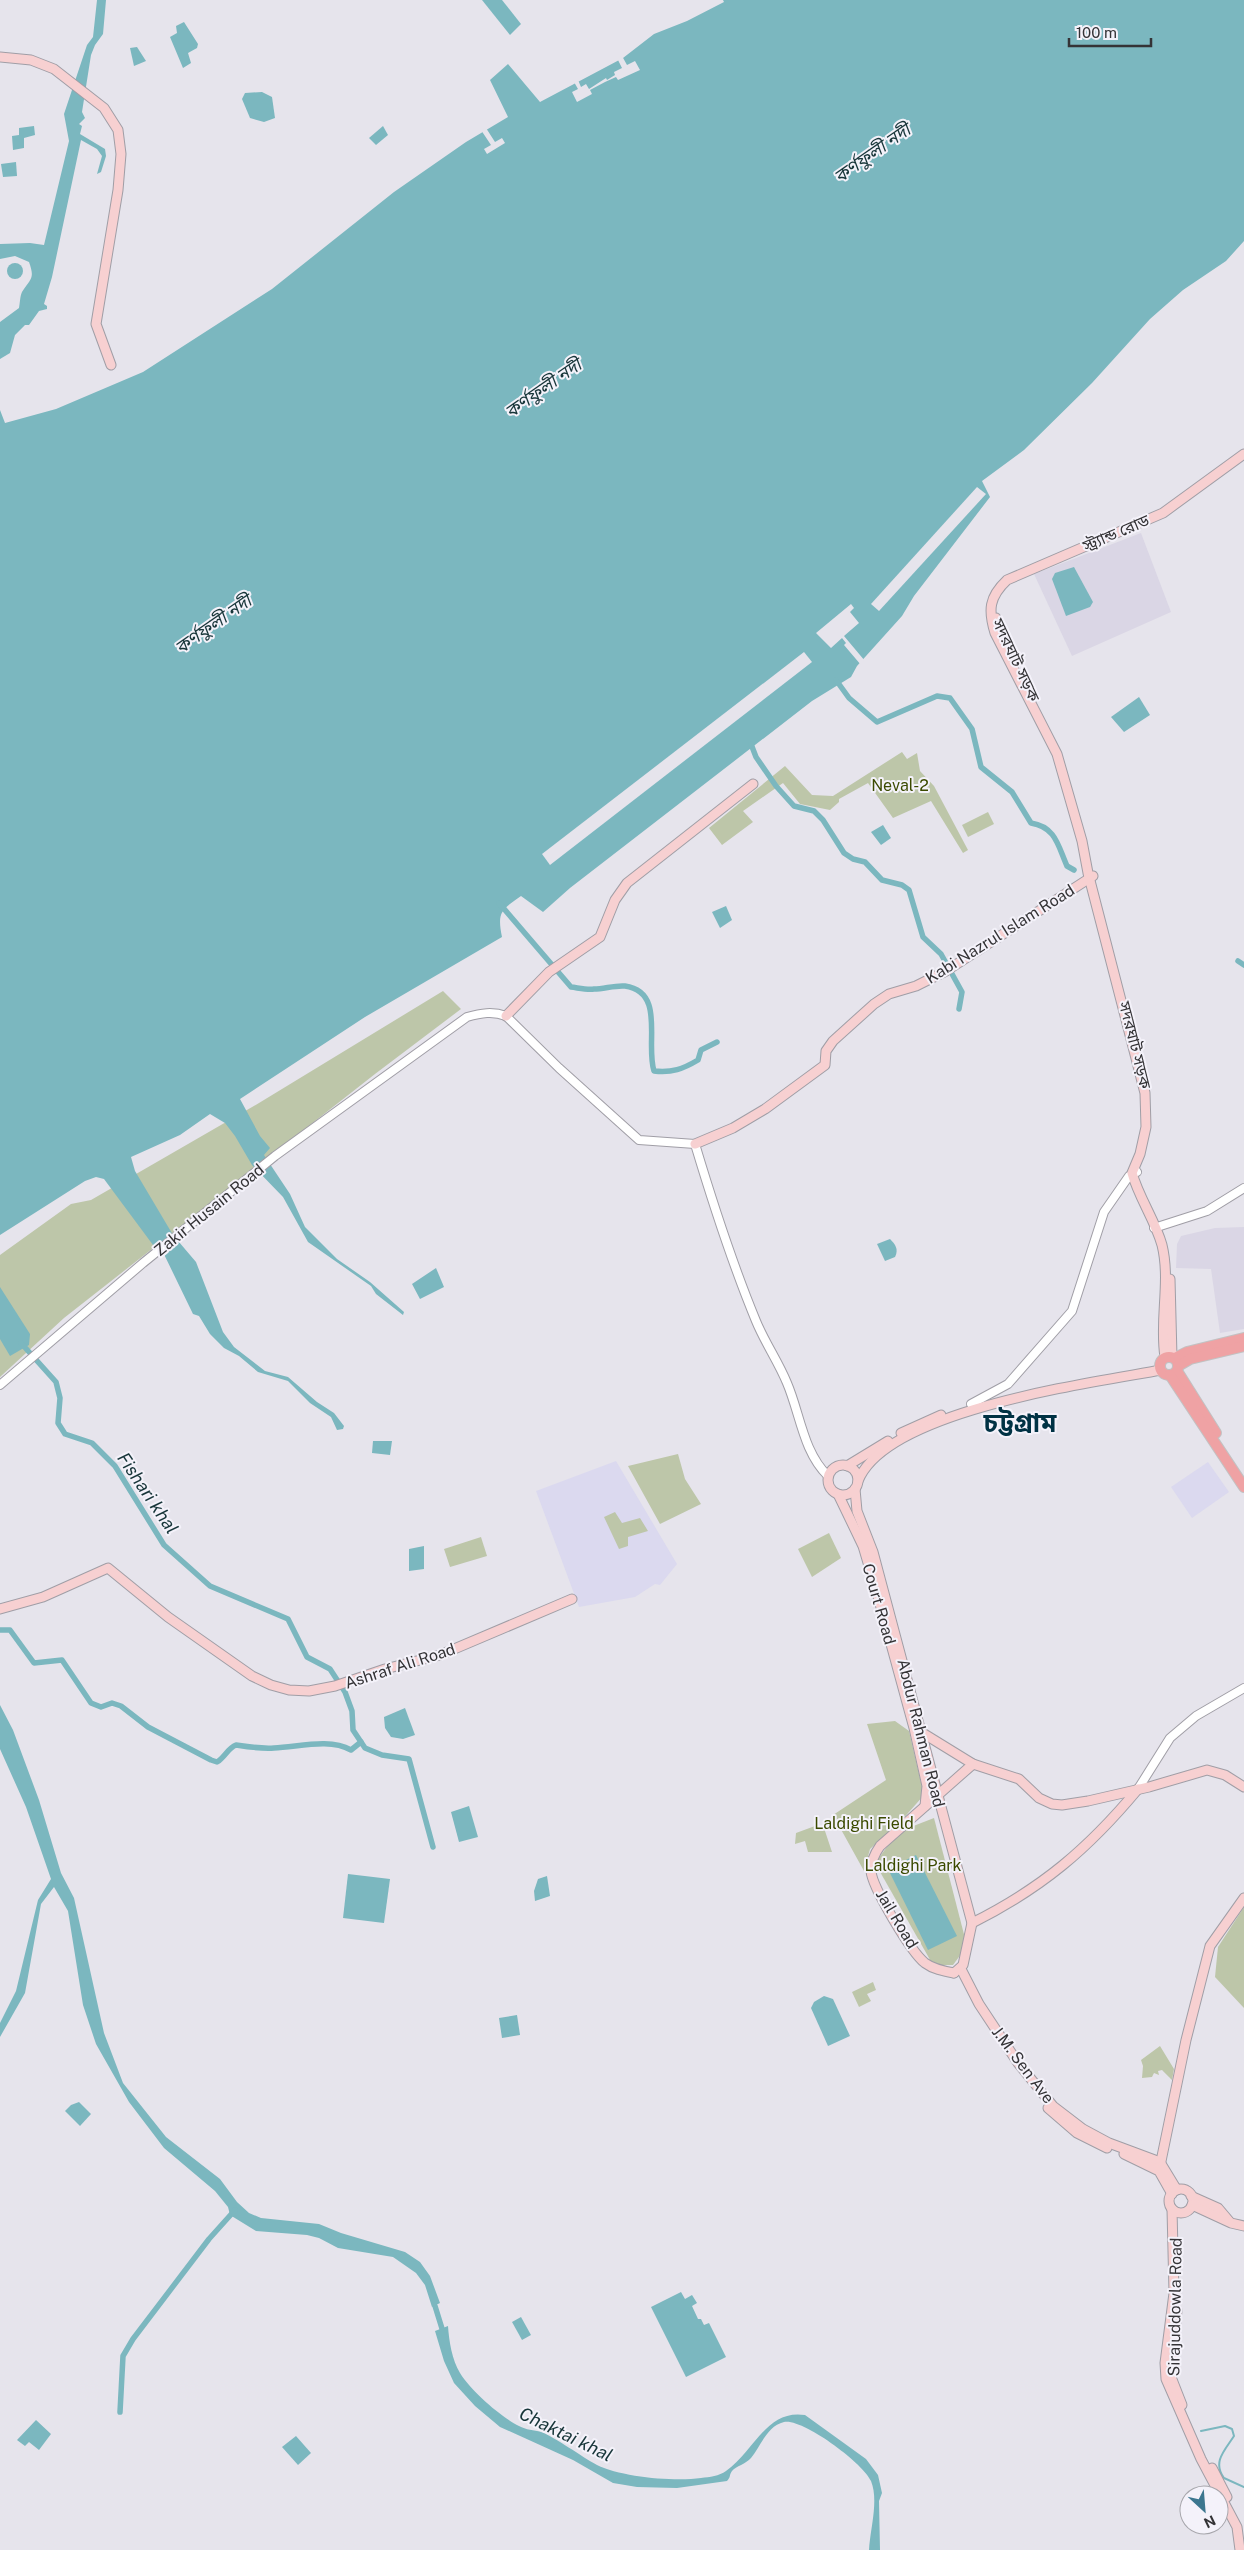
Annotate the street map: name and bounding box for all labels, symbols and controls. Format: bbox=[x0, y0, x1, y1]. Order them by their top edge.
scale bar bbox=[1069, 15, 1152, 47]
text: 100 m bbox=[1076, 24, 1117, 41]
water label: কর্ণফুলী নদী bbox=[830, 117, 918, 188]
water label: কর্ণফুলী নদী bbox=[501, 352, 589, 423]
street label: স্ট্র্যান্ড রোড bbox=[1079, 510, 1153, 556]
water label: কর্ণফুলী নদী bbox=[171, 588, 259, 659]
street label: সদরঘাট সড়ক bbox=[988, 615, 1044, 706]
park label: Neval-2 bbox=[871, 776, 929, 795]
street label: Kabi Nazrul Islam Road bbox=[922, 880, 1078, 988]
street label: সদরঘাট সড়ক bbox=[1115, 998, 1155, 1092]
street label: Zakir Husain Road bbox=[150, 1160, 268, 1260]
district label: চট্টগ্রাম bbox=[983, 1407, 1057, 1438]
water label: Fishari khal bbox=[113, 1448, 183, 1538]
street label: Court Road bbox=[858, 1561, 900, 1647]
street label: Ashraf Ali Road bbox=[342, 1639, 458, 1693]
street label: Abdur Rahman Road bbox=[893, 1657, 949, 1809]
park label: Laldighi Field bbox=[814, 1814, 914, 1833]
park label: Laldighi Park bbox=[864, 1856, 962, 1875]
street label: Jail Road bbox=[872, 1886, 922, 1952]
street label: J.M. Sen Ave bbox=[988, 2023, 1058, 2107]
street label: Sirajuddowla Road bbox=[1164, 2237, 1186, 2377]
water label: Chaktai khal bbox=[516, 2402, 616, 2466]
north arrow bbox=[1179, 2485, 1229, 2535]
text: N bbox=[1201, 2512, 1218, 2531]

